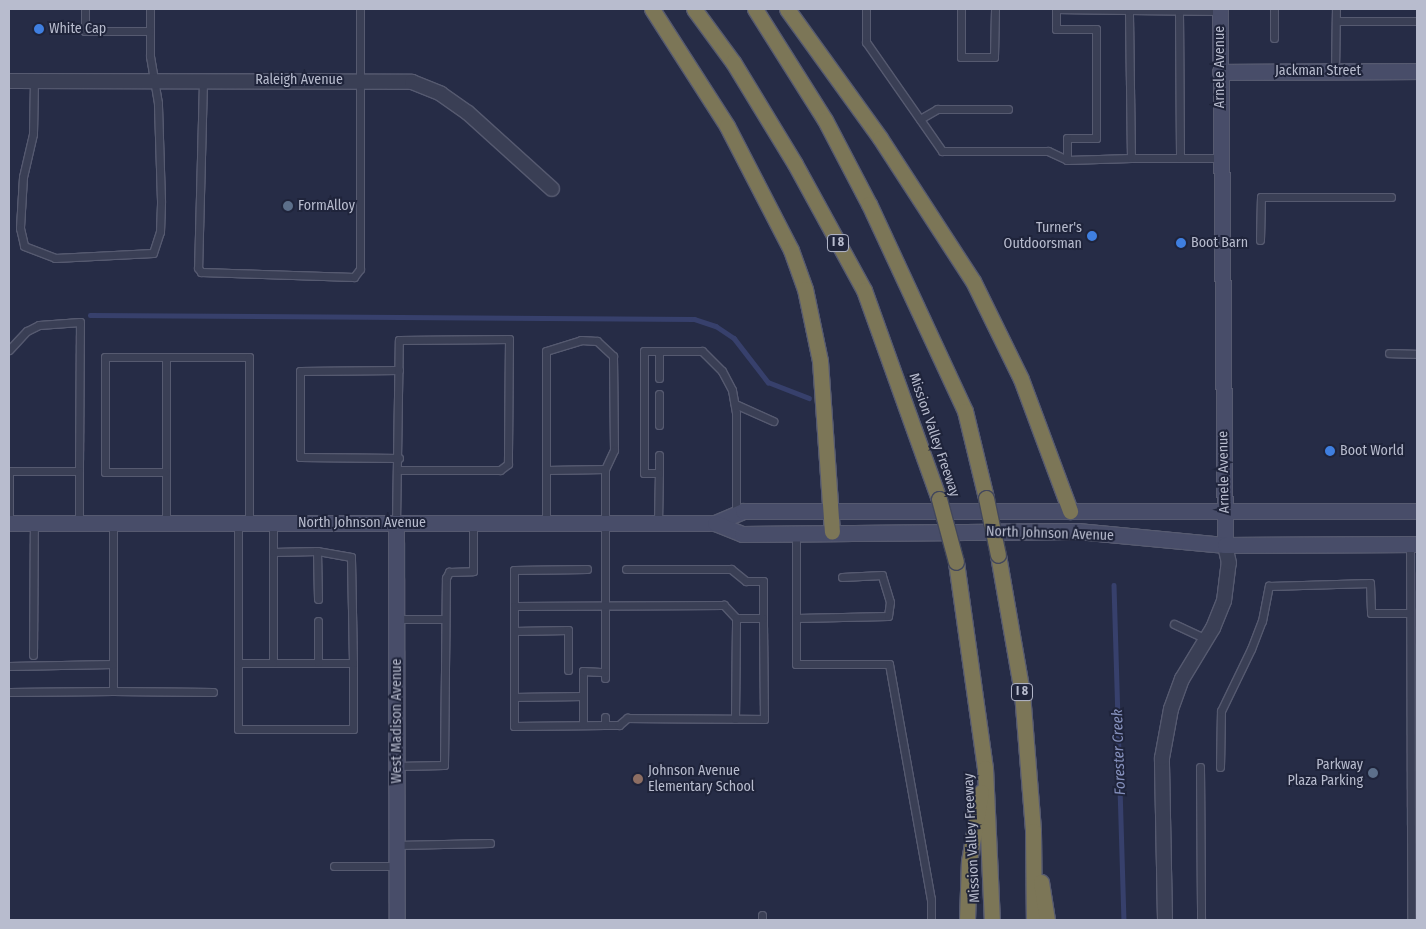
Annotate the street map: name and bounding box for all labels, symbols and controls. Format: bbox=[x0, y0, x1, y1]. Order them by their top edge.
place label: White Cap bbox=[49, 21, 106, 37]
marker: White Cap bbox=[33, 23, 45, 35]
street label: Arnele Avenue bbox=[1212, 26, 1228, 108]
street label: Jackman Street bbox=[1275, 63, 1361, 79]
street label: Raleigh Avenue bbox=[255, 72, 343, 88]
place label: FormAlloy bbox=[298, 198, 355, 214]
marker: FormAlloy bbox=[282, 200, 294, 212]
place label: Turner's Outdoorsman bbox=[1004, 220, 1082, 252]
marker: Turner's Outdoorsman bbox=[1086, 230, 1098, 242]
road number: I 8 bbox=[827, 234, 849, 252]
place label: Boot Barn bbox=[1191, 235, 1248, 251]
marker: Boot Barn bbox=[1175, 237, 1187, 249]
street label: Mission Valley Freeway bbox=[905, 371, 963, 499]
street label: Arnele Avenue bbox=[1215, 431, 1233, 513]
place label: Boot World bbox=[1340, 443, 1404, 459]
marker: Boot World bbox=[1324, 445, 1336, 457]
street label: North Johnson Avenue bbox=[298, 515, 426, 531]
street label: North Johnson Avenue bbox=[986, 523, 1114, 545]
street label: West Madison Avenue bbox=[389, 658, 405, 784]
road number: I 8 bbox=[1011, 682, 1033, 702]
water label: Forester Creek bbox=[1109, 709, 1129, 795]
place label: Parkway Plaza Parking bbox=[1287, 757, 1363, 790]
place label: Johnson Avenue Elementary School bbox=[648, 763, 755, 796]
marker: Parkway Plaza Parking bbox=[1367, 767, 1379, 779]
marker: Johnson Avenue Elementary School bbox=[632, 773, 644, 785]
street label: Mission Valley Freeway bbox=[960, 773, 984, 903]

